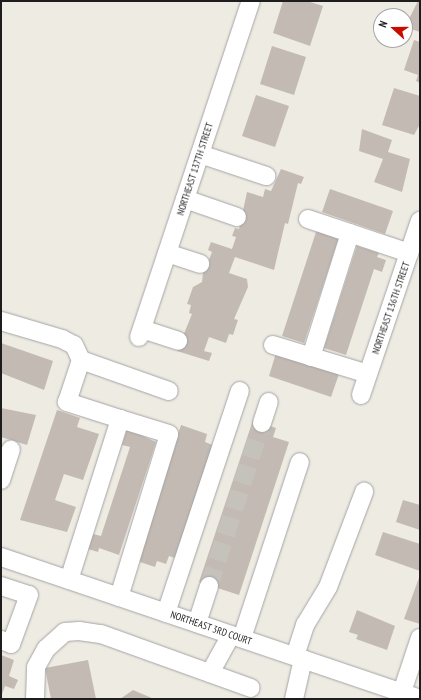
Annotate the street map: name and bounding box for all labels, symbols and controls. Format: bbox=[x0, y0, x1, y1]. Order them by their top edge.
north arrow bbox=[373, 8, 413, 48]
text: N bbox=[375, 19, 390, 29]
street label: NORTHEAST 137TH STREET bbox=[174, 121, 216, 217]
street label: NORTHEAST 136TH STREET bbox=[370, 260, 412, 356]
street label: NORTHEAST 3RD COURT bbox=[169, 608, 253, 648]

